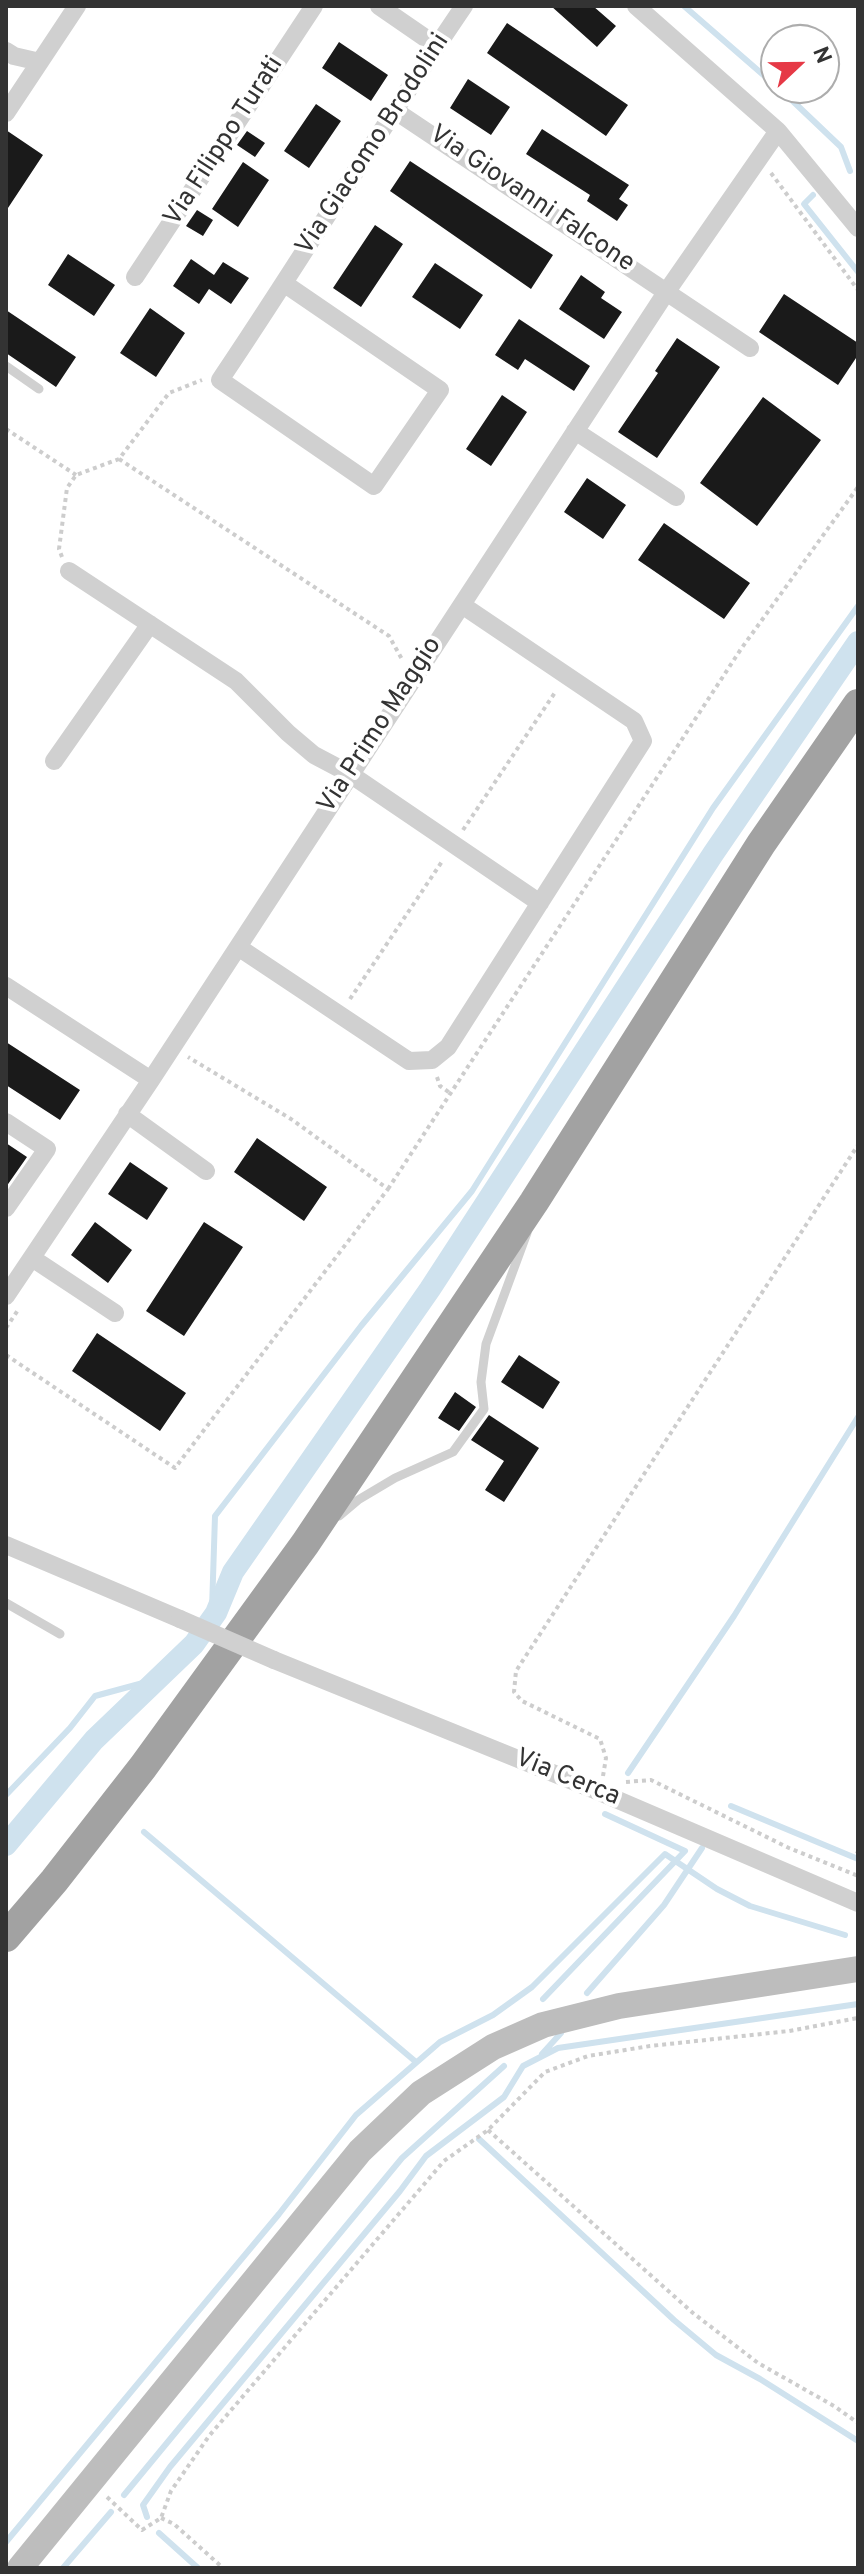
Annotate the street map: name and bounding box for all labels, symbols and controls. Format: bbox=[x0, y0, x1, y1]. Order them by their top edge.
north arrow bbox=[760, 24, 840, 104]
street label: Via Giacomo Brodolini bbox=[291, 28, 457, 262]
text: N bbox=[805, 43, 836, 68]
street label: Via Filippo Turati bbox=[159, 51, 291, 233]
street label: Via Giovanni Falcone bbox=[422, 120, 640, 280]
street label: Via Primo Maggio bbox=[312, 632, 450, 820]
street label: Via Cerca bbox=[510, 1744, 624, 1814]

